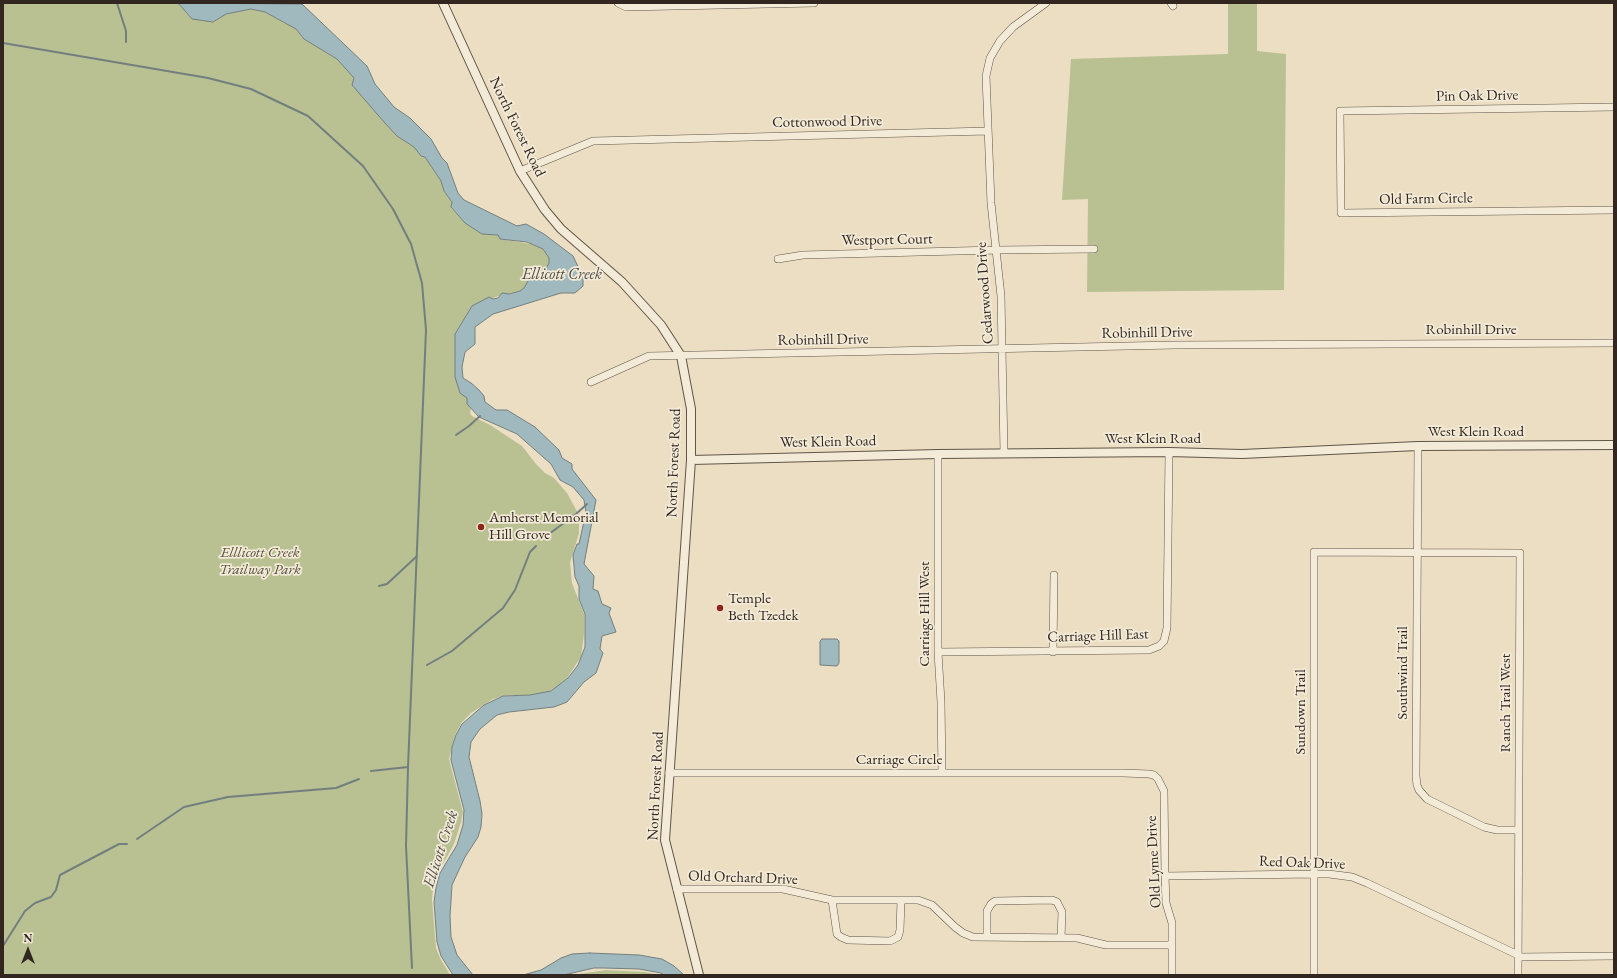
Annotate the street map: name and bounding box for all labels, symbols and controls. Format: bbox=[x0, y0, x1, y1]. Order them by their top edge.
street label: North Forest Road bbox=[485, 74, 549, 180]
street label: Pin Oak Drive bbox=[1436, 86, 1518, 106]
street label: Cottonwood Drive bbox=[772, 112, 882, 132]
street label: Old Farm Circle bbox=[1379, 189, 1473, 209]
street label: Westport Court bbox=[841, 230, 933, 250]
street label: Cedarwood Drive bbox=[972, 241, 998, 345]
water label: Ellicott Creek bbox=[522, 265, 602, 285]
street label: Robinhill Drive bbox=[1425, 321, 1517, 339]
street label: Robinhill Drive bbox=[1101, 323, 1193, 343]
street label: Robinhill Drive bbox=[777, 330, 869, 350]
street label: North Forest Road bbox=[663, 408, 685, 518]
street label: West Klein Road bbox=[1428, 423, 1524, 441]
street label: West Klein Road bbox=[1105, 430, 1201, 448]
street label: West Klein Road bbox=[780, 432, 876, 452]
place label: Amherst Memorial Hill Grove bbox=[489, 509, 599, 544]
marker: Amherst Memorial Hill Grove bbox=[476, 522, 486, 532]
park label: Elllicott Creek Trailway Park bbox=[219, 544, 301, 579]
street label: Carriage Hill West bbox=[916, 561, 934, 667]
place label: Temple Beth Tzedek bbox=[728, 590, 798, 625]
marker: Temple Beth Tzedek bbox=[715, 603, 725, 613]
street label: Carriage Hill East bbox=[1047, 625, 1149, 647]
street label: Southwind Trail bbox=[1394, 626, 1412, 720]
street label: Ranch Trail West bbox=[1497, 654, 1515, 752]
street label: Sundown Trail bbox=[1292, 669, 1310, 755]
street label: North Forest Road bbox=[644, 731, 668, 841]
street label: Carriage Circle bbox=[856, 751, 942, 769]
water label: Ellicott Creek bbox=[420, 808, 462, 890]
street label: Old Lyme Drive bbox=[1143, 815, 1165, 909]
street label: Red Oak Drive bbox=[1258, 852, 1346, 874]
street label: Old Orchard Drive bbox=[688, 867, 798, 889]
north arrow bbox=[8, 930, 48, 970]
text: N bbox=[24, 931, 32, 945]

